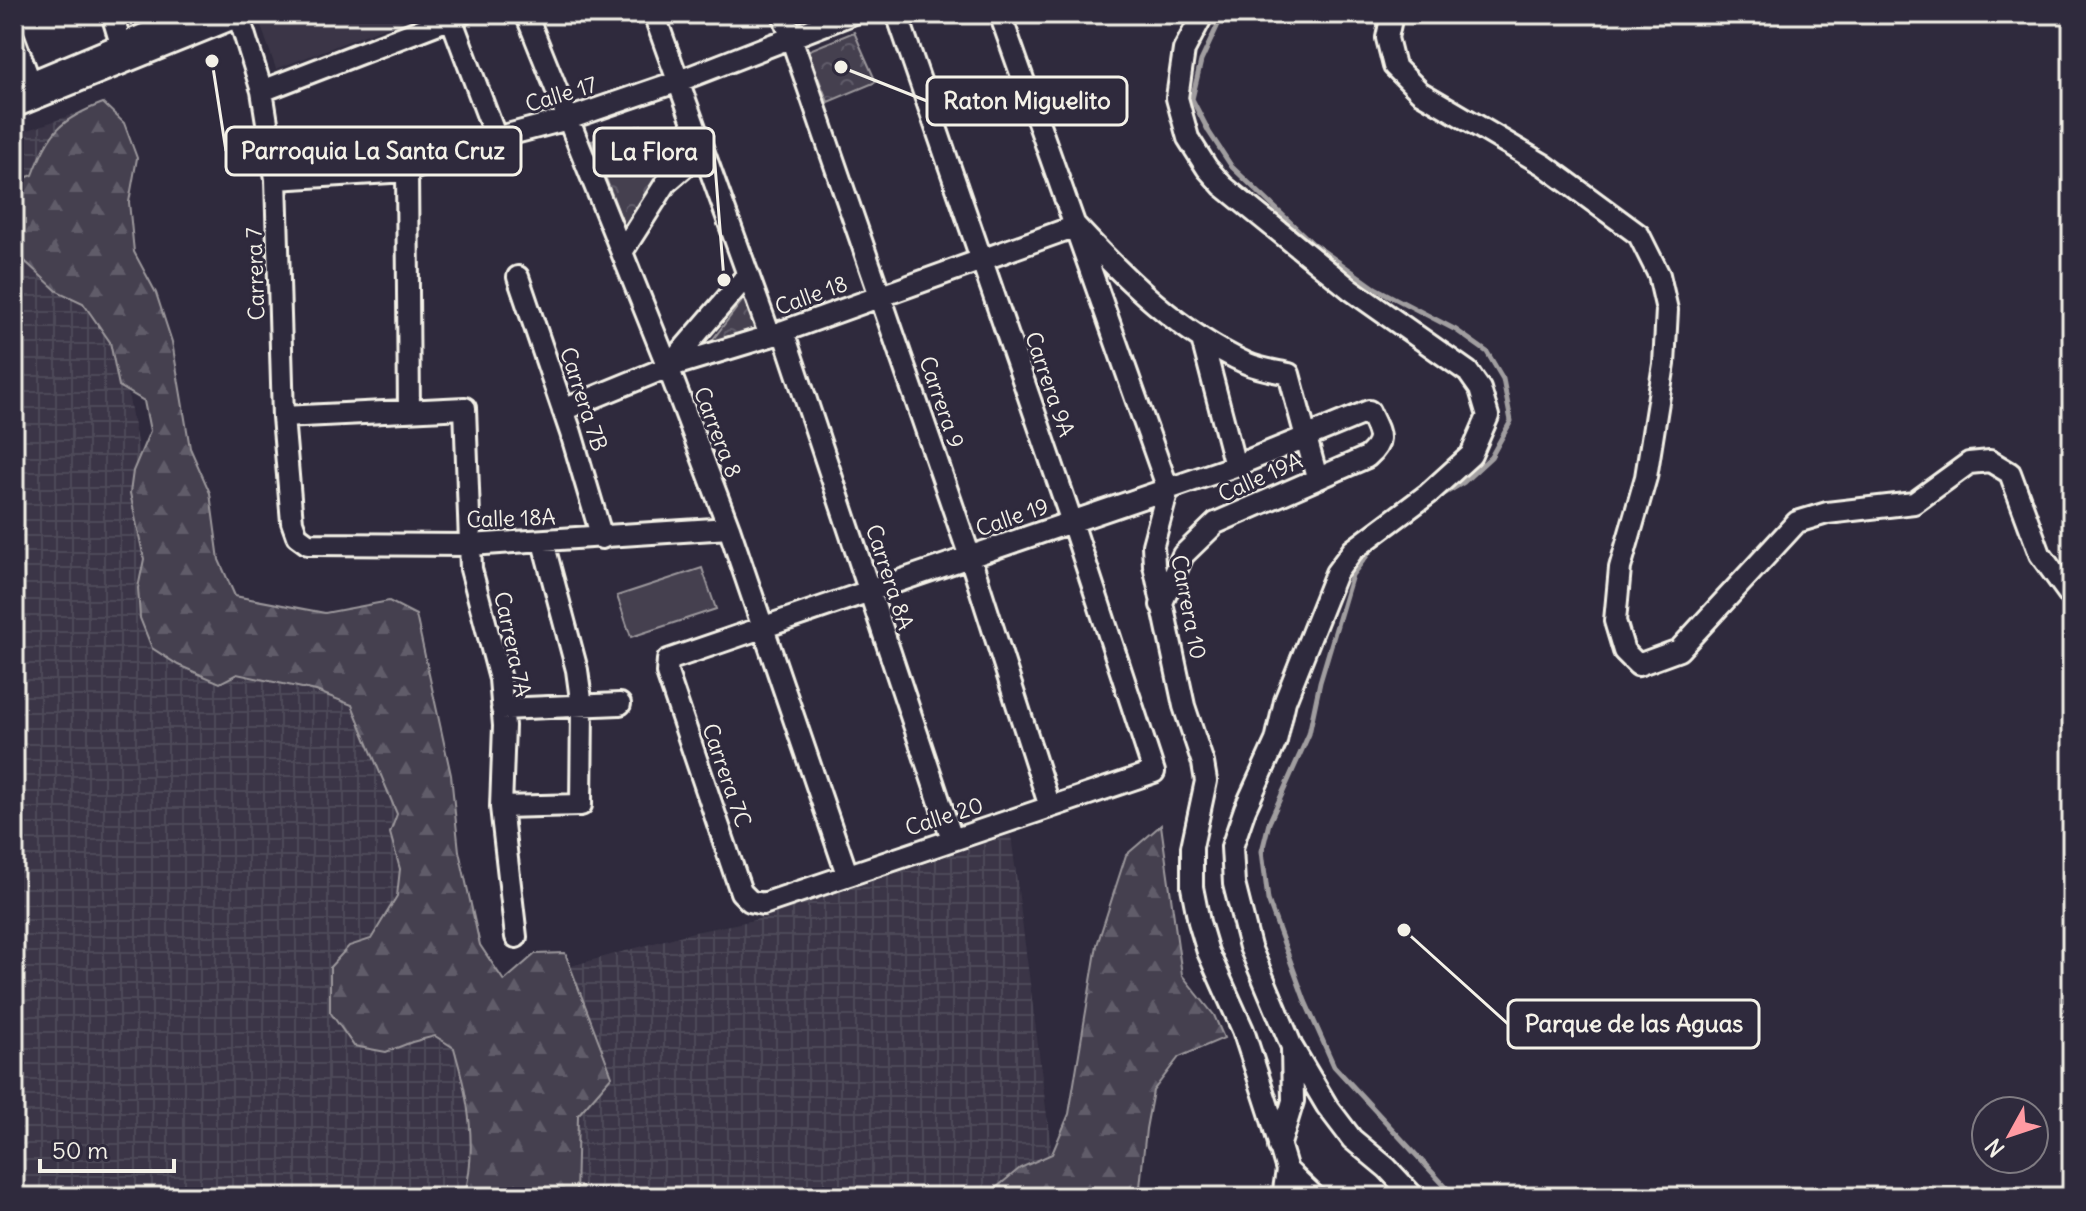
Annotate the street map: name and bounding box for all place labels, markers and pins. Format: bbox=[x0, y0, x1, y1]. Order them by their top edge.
callout: Raton Miguelito bbox=[927, 77, 1127, 125]
callout: Parroquia La Santa Cruz bbox=[226, 127, 521, 175]
callout: La Flora bbox=[594, 128, 714, 176]
callout: Parque de las Aguas bbox=[1508, 1000, 1759, 1048]

